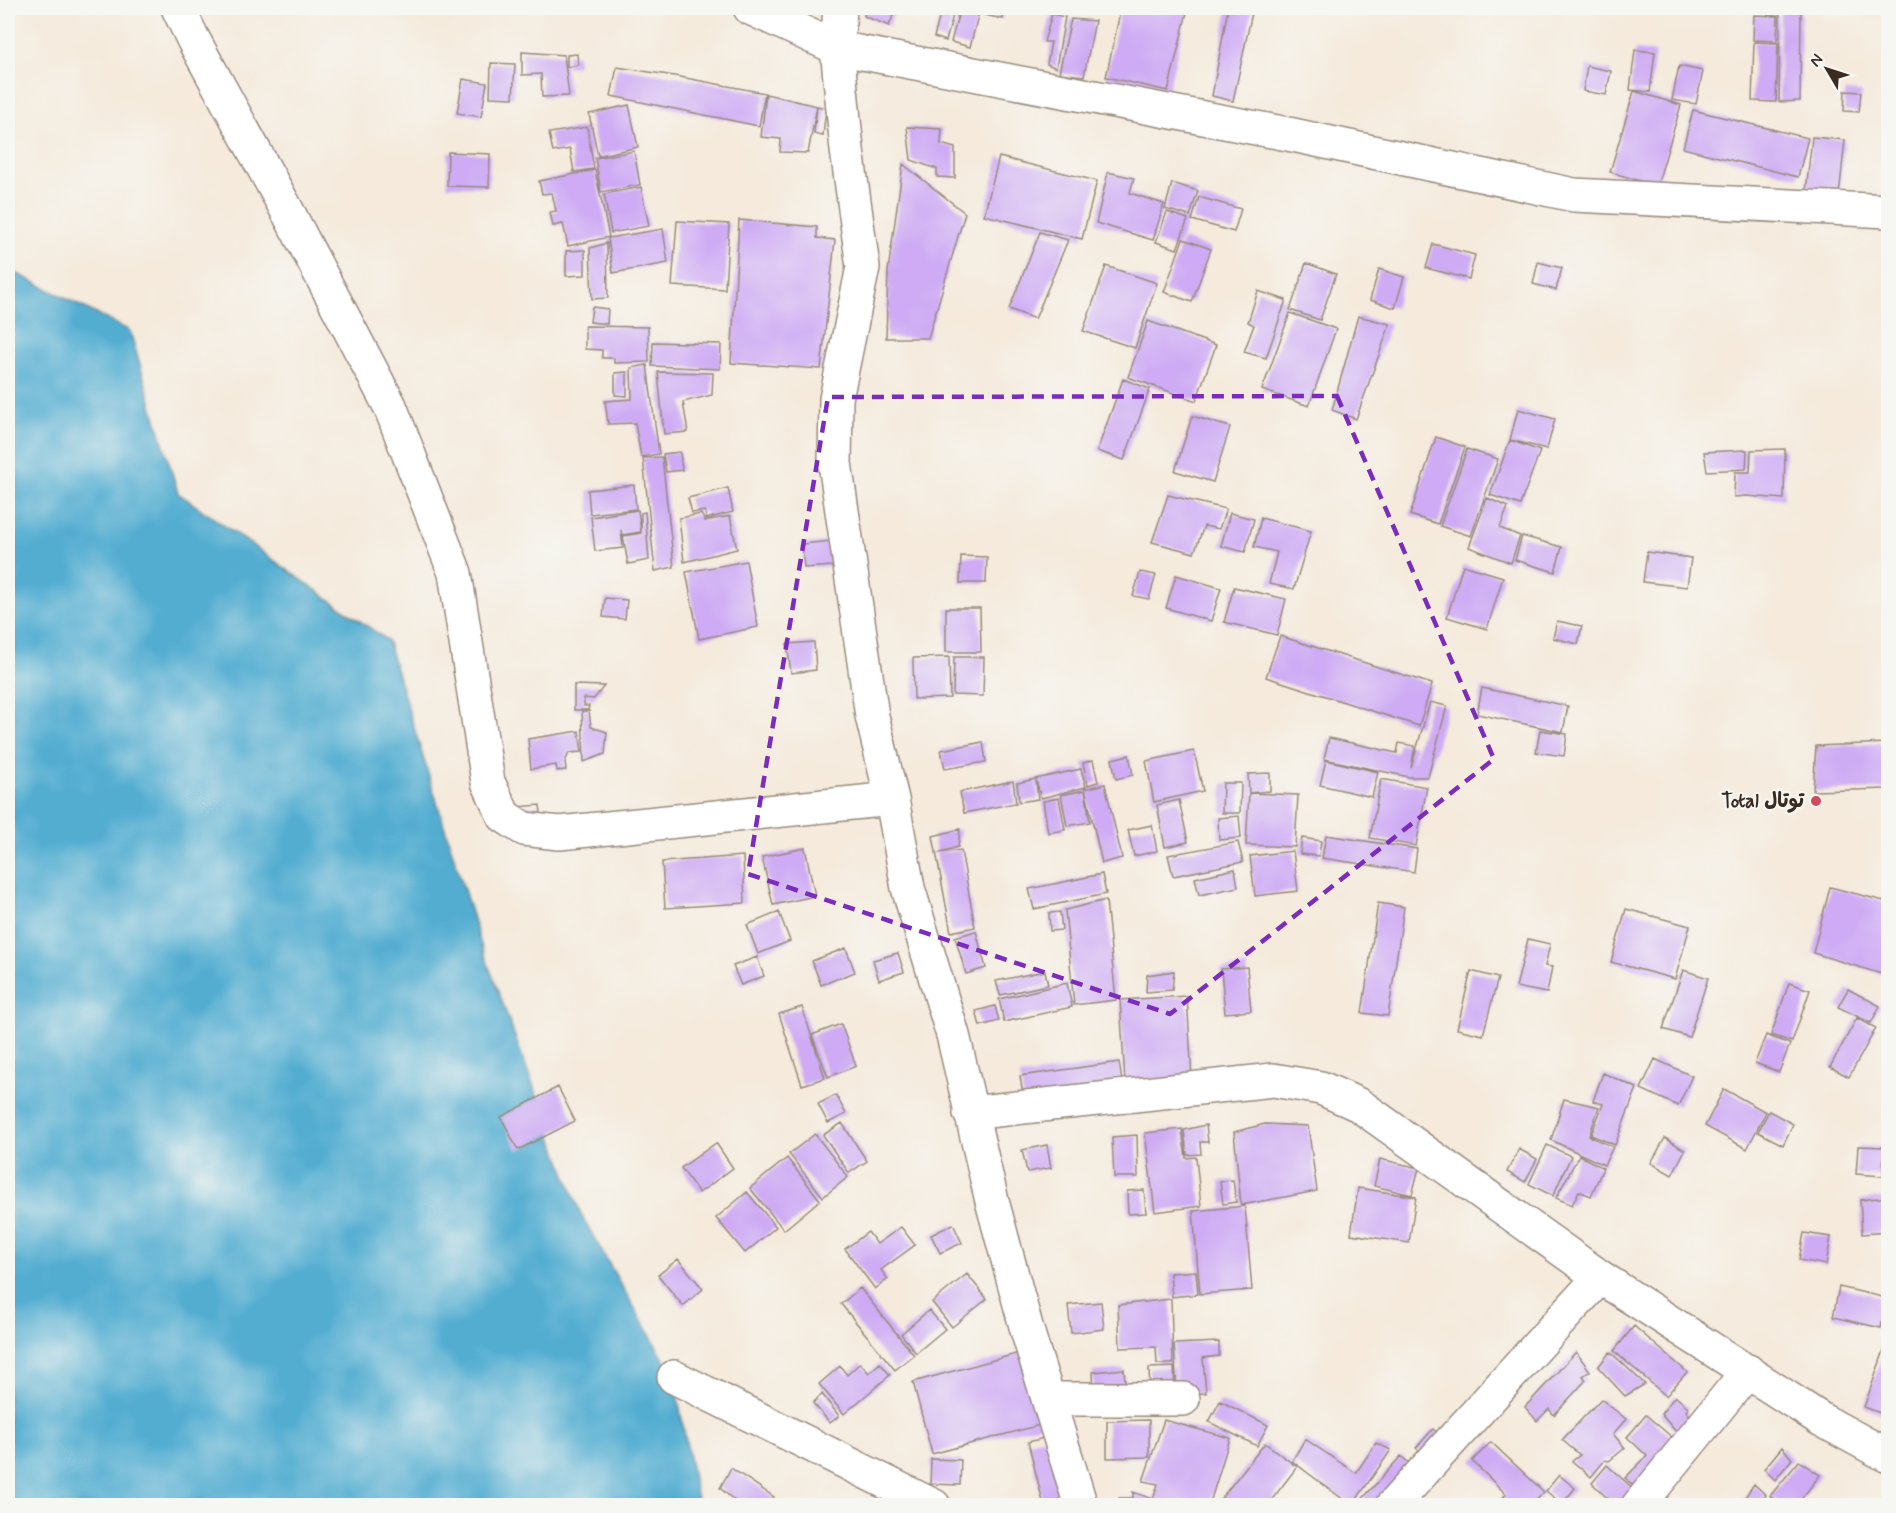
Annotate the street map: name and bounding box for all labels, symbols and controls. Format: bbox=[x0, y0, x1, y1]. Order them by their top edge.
north arrow bbox=[1797, 39, 1857, 99]
text: N bbox=[1805, 50, 1828, 71]
place label: Total توتال bbox=[1721, 788, 1805, 815]
marker: Total توتال bbox=[1809, 794, 1823, 808]

